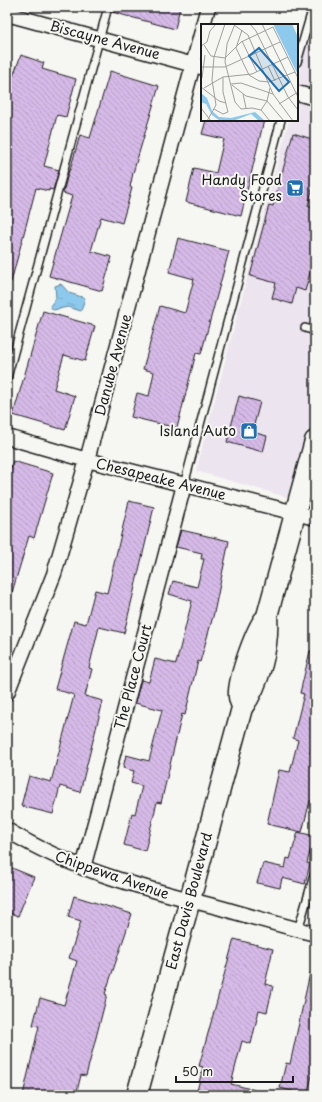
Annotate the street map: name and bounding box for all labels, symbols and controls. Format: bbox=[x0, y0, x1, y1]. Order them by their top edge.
street label: Biscayne Avenue bbox=[48, 15, 163, 64]
inset map bbox=[201, 24, 298, 121]
place label: Handy Food Stores bbox=[201, 169, 282, 206]
supermarket icon: Handy Food Stores bbox=[285, 178, 305, 198]
street label: Danube Avenue bbox=[89, 311, 136, 418]
place label: Island Auto bbox=[160, 420, 236, 441]
shop icon: Island Auto bbox=[239, 421, 259, 441]
street label: Chesapeake Avenue bbox=[94, 452, 229, 505]
street label: The Place Court bbox=[108, 622, 157, 732]
street label: East Davis Boulevard bbox=[160, 829, 217, 972]
street label: Chippewa Avenue bbox=[52, 845, 172, 904]
scale bar bbox=[176, 1058, 293, 1084]
text: 50 m bbox=[182, 1062, 213, 1080]

